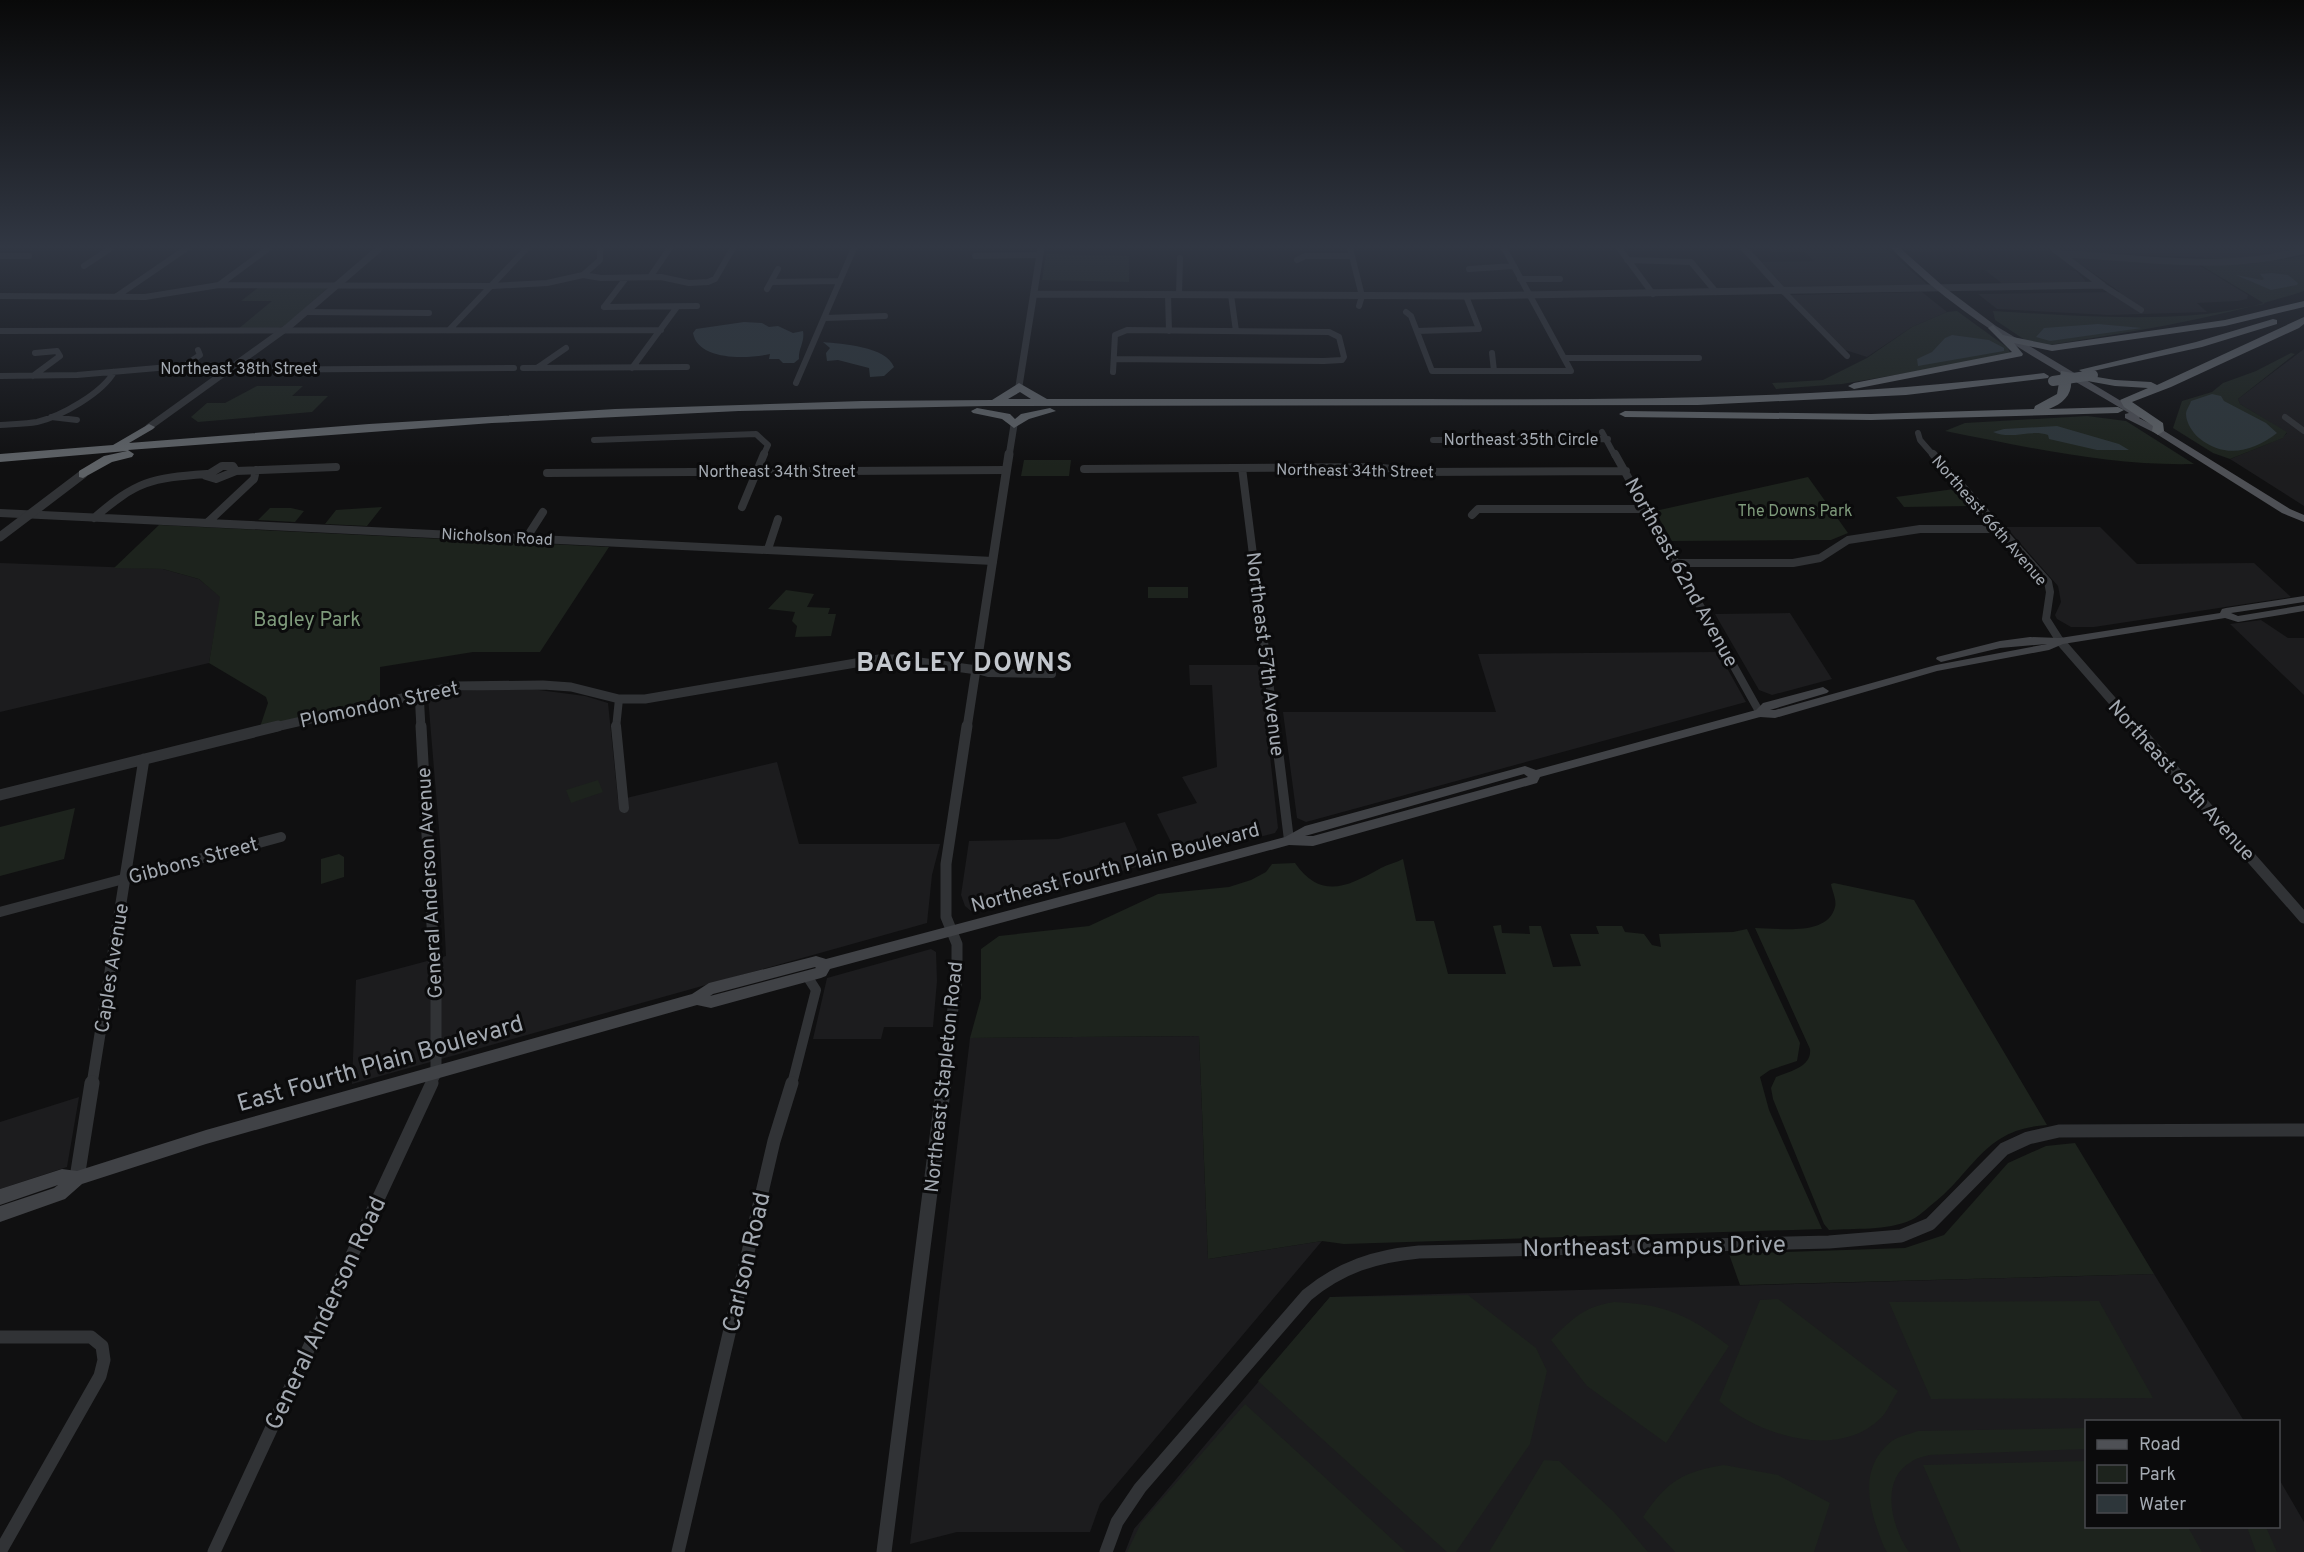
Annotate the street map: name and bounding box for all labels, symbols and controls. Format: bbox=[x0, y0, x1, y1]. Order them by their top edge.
street label: Northeast 38th Street bbox=[160, 360, 318, 380]
street label: Northeast 35th Circle bbox=[1444, 431, 1598, 451]
street label: Northeast 66th Avenue bbox=[1926, 452, 2051, 591]
street label: Northeast 34th Street bbox=[1276, 461, 1434, 483]
street label: Northeast 34th Street bbox=[698, 463, 856, 483]
street label: Northeast 62nd Avenue bbox=[1617, 474, 1743, 672]
park label: The Downs Park bbox=[1737, 502, 1853, 522]
street label: Nicholson Road bbox=[441, 525, 553, 551]
street label: Northeast 57th Avenue bbox=[1239, 550, 1289, 758]
park label: Bagley Park bbox=[253, 608, 361, 634]
district label: BAGLEY DOWNS bbox=[856, 648, 1074, 681]
street label: Plomondon Street bbox=[297, 676, 461, 736]
street label: Northeast 65th Avenue bbox=[2101, 695, 2260, 867]
street label: General Anderson Avenue bbox=[412, 767, 450, 999]
street label: Northeast Fourth Plain Boulevard bbox=[968, 818, 1263, 920]
street label: Gibbons Street bbox=[126, 832, 261, 892]
street label: Caples Avenue bbox=[90, 902, 136, 1035]
street label: Northeast Stapleton Road bbox=[920, 960, 970, 1194]
street label: East Fourth Plain Boulevard bbox=[234, 1010, 527, 1120]
street label: Carlson Road bbox=[717, 1189, 779, 1335]
street label: General Anderson Road bbox=[260, 1192, 394, 1435]
street label: Northeast Campus Drive bbox=[1522, 1231, 1786, 1265]
legend bbox=[2085, 1420, 2280, 1528]
text: Road bbox=[2139, 1434, 2181, 1457]
text: Park bbox=[2139, 1464, 2176, 1487]
text: Water bbox=[2139, 1494, 2186, 1517]

